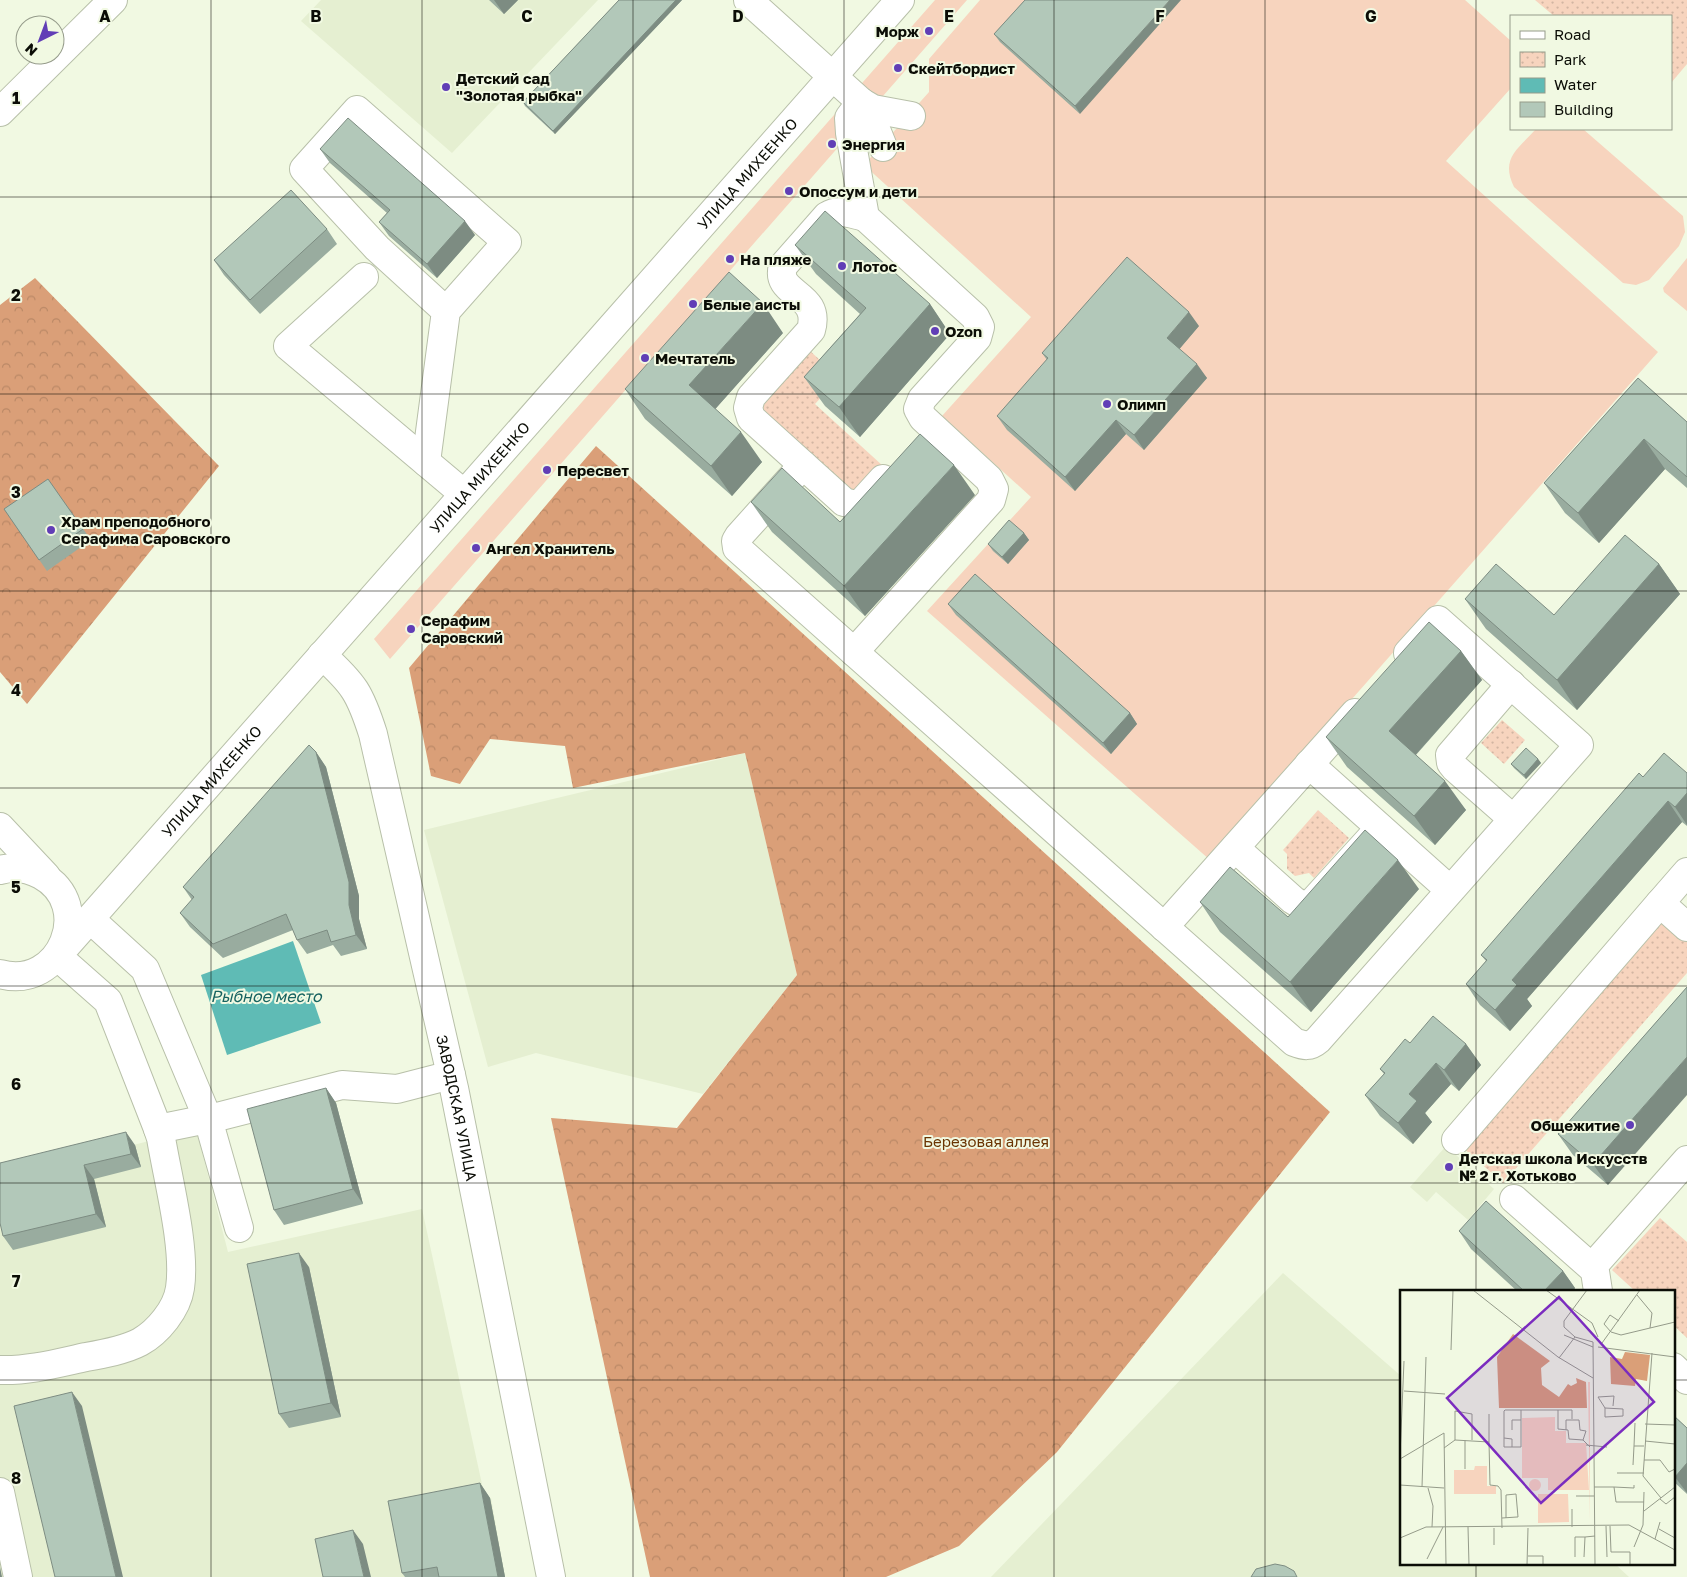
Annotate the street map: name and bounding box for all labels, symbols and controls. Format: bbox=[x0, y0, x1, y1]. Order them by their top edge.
text: A bbox=[99, 6, 111, 26]
text: B bbox=[310, 6, 322, 26]
text: C bbox=[521, 6, 533, 26]
text: D bbox=[732, 6, 744, 26]
text: E bbox=[944, 6, 954, 26]
text: F bbox=[1155, 6, 1165, 26]
text: G bbox=[1365, 6, 1377, 26]
north arrow bbox=[15, 15, 65, 65]
legend bbox=[1510, 15, 1672, 130]
place label: Морж bbox=[875, 22, 920, 40]
marker: Морж bbox=[923, 25, 935, 37]
text: Road bbox=[1554, 25, 1591, 43]
text: N bbox=[21, 40, 41, 60]
text: Park bbox=[1554, 50, 1587, 68]
place label: Скейтбордист bbox=[908, 59, 1015, 77]
marker: Скейтбордист bbox=[892, 62, 904, 74]
place label: Детский сад "Золотая рыбка" bbox=[456, 69, 582, 104]
text: Water bbox=[1554, 75, 1597, 93]
marker: Детский сад "Золотая рыбка" bbox=[440, 81, 452, 93]
text: 1 bbox=[12, 88, 20, 108]
text: Building bbox=[1554, 100, 1614, 118]
street label: УЛИЦА МИХЕЕНКО bbox=[693, 114, 801, 233]
place label: Энергия bbox=[842, 135, 905, 153]
marker: Энергия bbox=[826, 138, 838, 150]
place label: Опоссум и дети bbox=[799, 182, 917, 200]
marker: Опоссум и дети bbox=[783, 185, 795, 197]
place label: На пляже bbox=[740, 250, 812, 268]
marker: На пляже bbox=[724, 253, 736, 265]
place label: Лотос bbox=[852, 257, 897, 275]
marker: Лотос bbox=[836, 260, 848, 272]
text: 2 bbox=[11, 285, 21, 305]
place label: Белые аисты bbox=[703, 295, 801, 313]
marker: Белые аисты bbox=[687, 298, 699, 310]
place label: Ozon bbox=[945, 322, 982, 340]
marker: Ozon bbox=[929, 325, 941, 337]
place label: Мечтатель bbox=[655, 349, 735, 367]
marker: Мечтатель bbox=[639, 352, 651, 364]
place label: Олимп bbox=[1117, 395, 1166, 413]
marker: Олимп bbox=[1101, 398, 1113, 410]
street label: УЛИЦА МИХЕЕНКО bbox=[425, 418, 533, 536]
place label: Пересвет bbox=[557, 461, 629, 479]
marker: Пересвет bbox=[541, 464, 553, 476]
text: 3 bbox=[11, 482, 21, 502]
place label: Храм преподобного Серафима Саровского bbox=[61, 512, 230, 547]
marker: Храм преподобного Серафима Саровского bbox=[45, 524, 57, 536]
place label: Ангел Хранитель bbox=[486, 539, 615, 557]
marker: Ангел Хранитель bbox=[470, 542, 482, 554]
place label: Серафим Саровский bbox=[421, 611, 503, 646]
marker: Серафим Саровский bbox=[405, 623, 417, 635]
text: 4 bbox=[11, 680, 21, 700]
street label: УЛИЦА МИХЕЕНКО bbox=[158, 722, 265, 840]
text: 5 bbox=[11, 877, 21, 897]
water label: Рыбное место bbox=[210, 986, 323, 1006]
street label: ЗАВОДСКАЯ УЛИЦА bbox=[433, 1033, 481, 1183]
text: 6 bbox=[11, 1074, 21, 1094]
place label: Общежитие bbox=[1530, 1116, 1620, 1134]
marker: Общежитие bbox=[1624, 1119, 1636, 1131]
park label: Березовая аллея bbox=[923, 1132, 1049, 1150]
place label: Детская школа Искусств № 2 г. Хотьково bbox=[1459, 1149, 1648, 1184]
marker: Детская школа Искусств № 2 г. Хотьково bbox=[1443, 1161, 1455, 1173]
text: 7 bbox=[12, 1271, 21, 1291]
inset map bbox=[1400, 1290, 1674, 1564]
text: 8 bbox=[11, 1468, 21, 1488]

